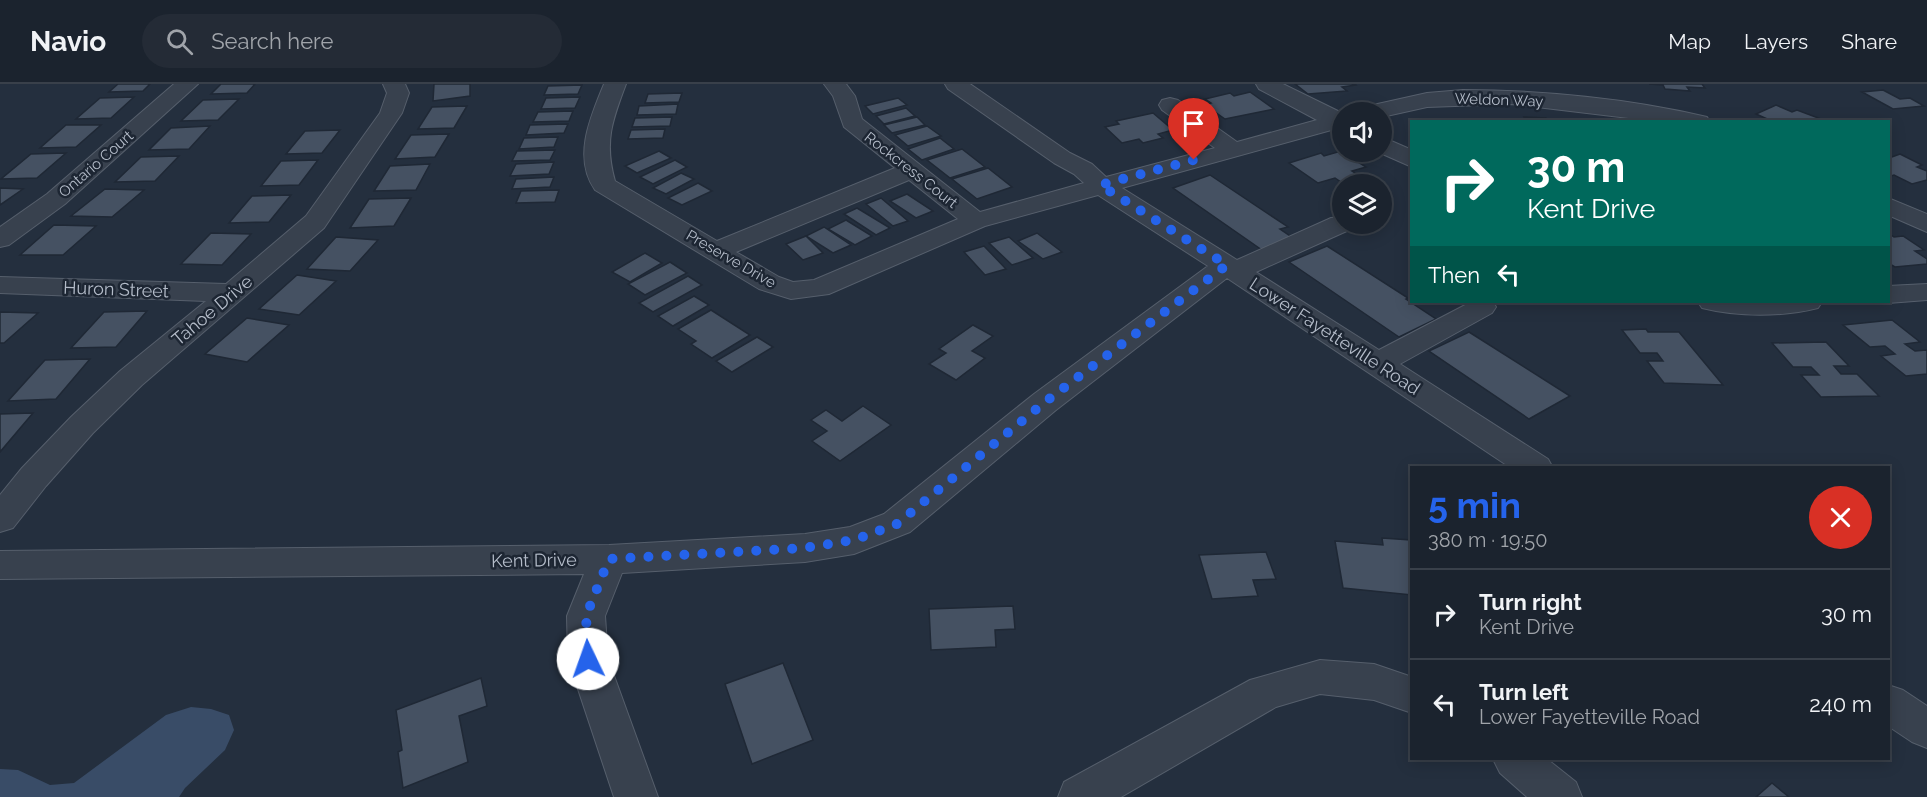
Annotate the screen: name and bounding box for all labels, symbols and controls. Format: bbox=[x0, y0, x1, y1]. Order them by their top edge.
search box bbox=[142, 14, 562, 68]
text: Navio bbox=[30, 25, 106, 58]
icon: search bbox=[163, 25, 196, 58]
text: Search here bbox=[211, 28, 333, 54]
text: Map bbox=[1668, 29, 1711, 54]
text: Layers bbox=[1744, 29, 1808, 54]
text: Share bbox=[1841, 29, 1897, 54]
street label: Weldon Way bbox=[1454, 89, 1544, 111]
pin bbox=[1168, 98, 1219, 160]
map controls bbox=[1332, 102, 1392, 234]
button: sound bbox=[1332, 102, 1392, 162]
icon: arrive bbox=[1177, 107, 1210, 140]
street label: Ontario Court bbox=[55, 127, 137, 201]
street label: Rockcress Court bbox=[861, 128, 961, 212]
text: 30 m bbox=[1527, 143, 1625, 192]
icon: right bbox=[1428, 144, 1506, 222]
button: layers bbox=[1332, 174, 1392, 234]
text: Kent Drive bbox=[1527, 193, 1655, 224]
street label: Preserve Drive bbox=[683, 226, 779, 292]
icon: left bbox=[1492, 258, 1525, 291]
text: Then bbox=[1428, 262, 1480, 288]
street label: Tahoe Drive bbox=[168, 270, 257, 350]
street label: Lower Fayetteville Road bbox=[1246, 273, 1424, 399]
street label: Huron Street bbox=[63, 277, 169, 301]
text: 5 min bbox=[1428, 484, 1521, 526]
button: close bbox=[1809, 486, 1872, 549]
text: 380 m · 19:50 bbox=[1428, 528, 1547, 552]
street label: Kent Drive bbox=[491, 549, 577, 571]
text: Turn right bbox=[1479, 589, 1582, 615]
icon: right bbox=[1428, 598, 1461, 631]
text: 30 m bbox=[1821, 601, 1872, 627]
text: Kent Drive bbox=[1479, 615, 1574, 639]
position arrow bbox=[556, 627, 620, 691]
text: Turn left bbox=[1479, 679, 1569, 705]
icon: left bbox=[1428, 688, 1461, 721]
text: 240 m bbox=[1809, 691, 1872, 717]
text: Lower Fayetteville Road bbox=[1479, 705, 1700, 729]

